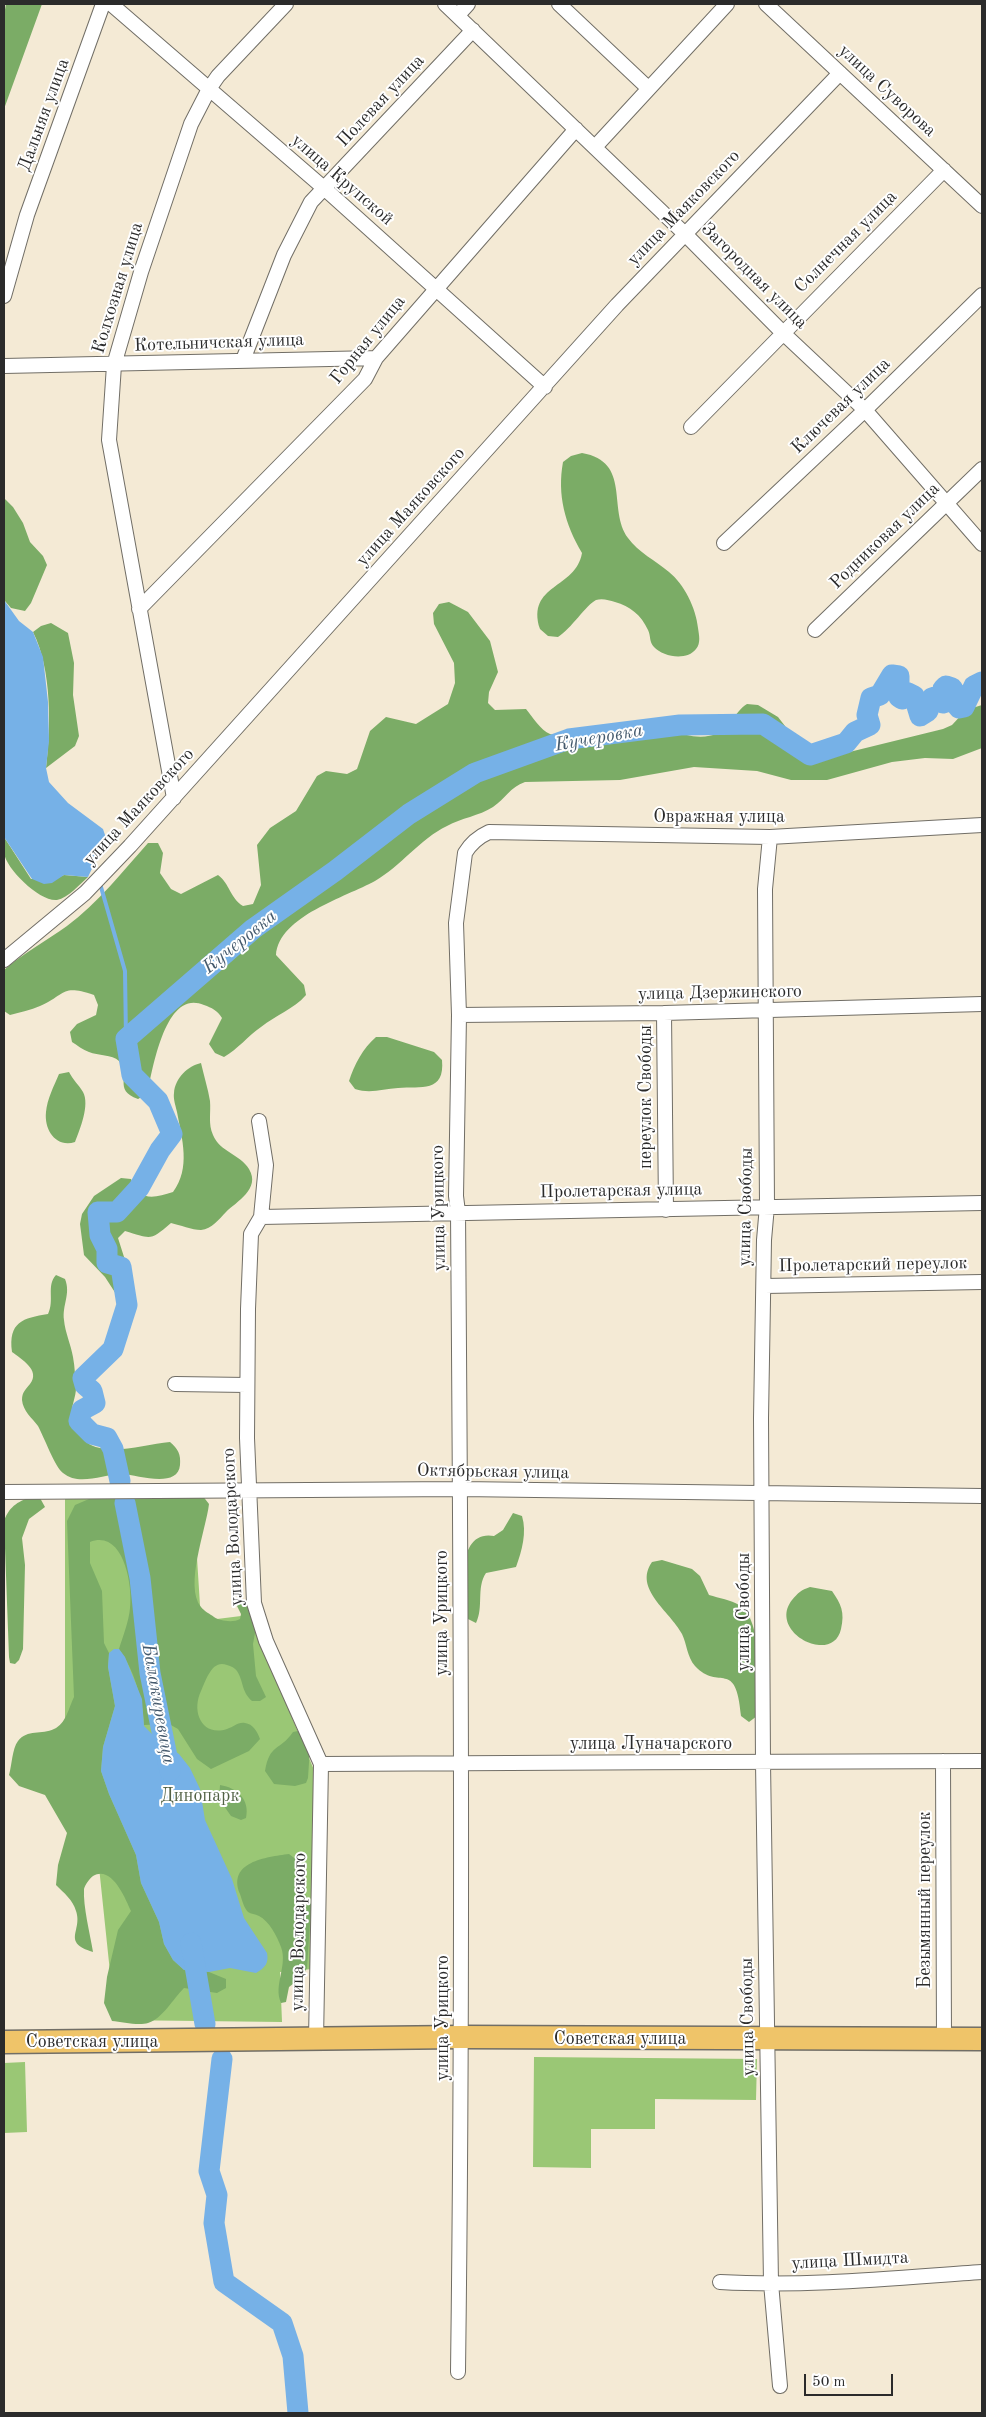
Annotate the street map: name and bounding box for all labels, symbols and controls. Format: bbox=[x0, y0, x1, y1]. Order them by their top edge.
street label: улица Суворова bbox=[834, 40, 940, 142]
street label: Полевая улица bbox=[333, 50, 429, 152]
street label: Дальняя улица bbox=[14, 56, 74, 174]
street label: улица Крупской bbox=[287, 130, 397, 230]
street label: улица Маяковского bbox=[623, 146, 745, 270]
street label: Солнечная улица bbox=[790, 186, 902, 298]
street label: Загородная улица bbox=[696, 218, 812, 334]
street label: Колхозная улица bbox=[88, 220, 148, 356]
street label: Горная улица bbox=[326, 291, 410, 389]
street label: Котельничская улица bbox=[134, 329, 304, 357]
street label: Ключевая улица bbox=[787, 353, 895, 459]
street label: улица Маяковского bbox=[352, 443, 470, 571]
street label: Родниковая улица bbox=[826, 478, 944, 594]
water label: Кучеровка bbox=[553, 719, 645, 757]
street label: улица Маяковского bbox=[79, 744, 199, 870]
street label: Овражная улица bbox=[653, 806, 785, 828]
water label: Кучеровка bbox=[198, 905, 282, 979]
street label: улица Дзержинского bbox=[638, 981, 802, 1005]
street label: переулок Свободы bbox=[635, 1025, 657, 1169]
street label: улица Урицкого bbox=[427, 1145, 451, 1271]
street label: улица Свободы bbox=[734, 1147, 758, 1267]
street label: Пролетарская улица bbox=[539, 1179, 703, 1203]
street label: Пролетарский переулок bbox=[778, 1253, 968, 1277]
street label: улица Володарского bbox=[218, 1447, 248, 1607]
street label: Октябрьская улица bbox=[417, 1460, 569, 1484]
street label: улица Урицкого bbox=[431, 1550, 453, 1676]
street label: улица Свободы bbox=[733, 1553, 755, 1671]
water label: Балакиревица bbox=[136, 1642, 180, 1766]
street label: улица Луначарского bbox=[570, 1733, 732, 1755]
park label: Динопарк bbox=[161, 1785, 239, 1807]
street label: Безымянный переулок bbox=[914, 1811, 936, 1989]
street label: улица Володарского bbox=[287, 1853, 311, 2011]
street label: улица Урицкого bbox=[432, 1955, 454, 2081]
street label: улица Свободы bbox=[736, 1957, 760, 2077]
street label: Советская улица bbox=[554, 2028, 686, 2050]
street label: Советская улица bbox=[26, 2031, 158, 2053]
street label: улица Шмидта bbox=[791, 2247, 909, 2275]
scale bar bbox=[806, 2364, 895, 2396]
text: 50 m bbox=[812, 2375, 846, 2390]

